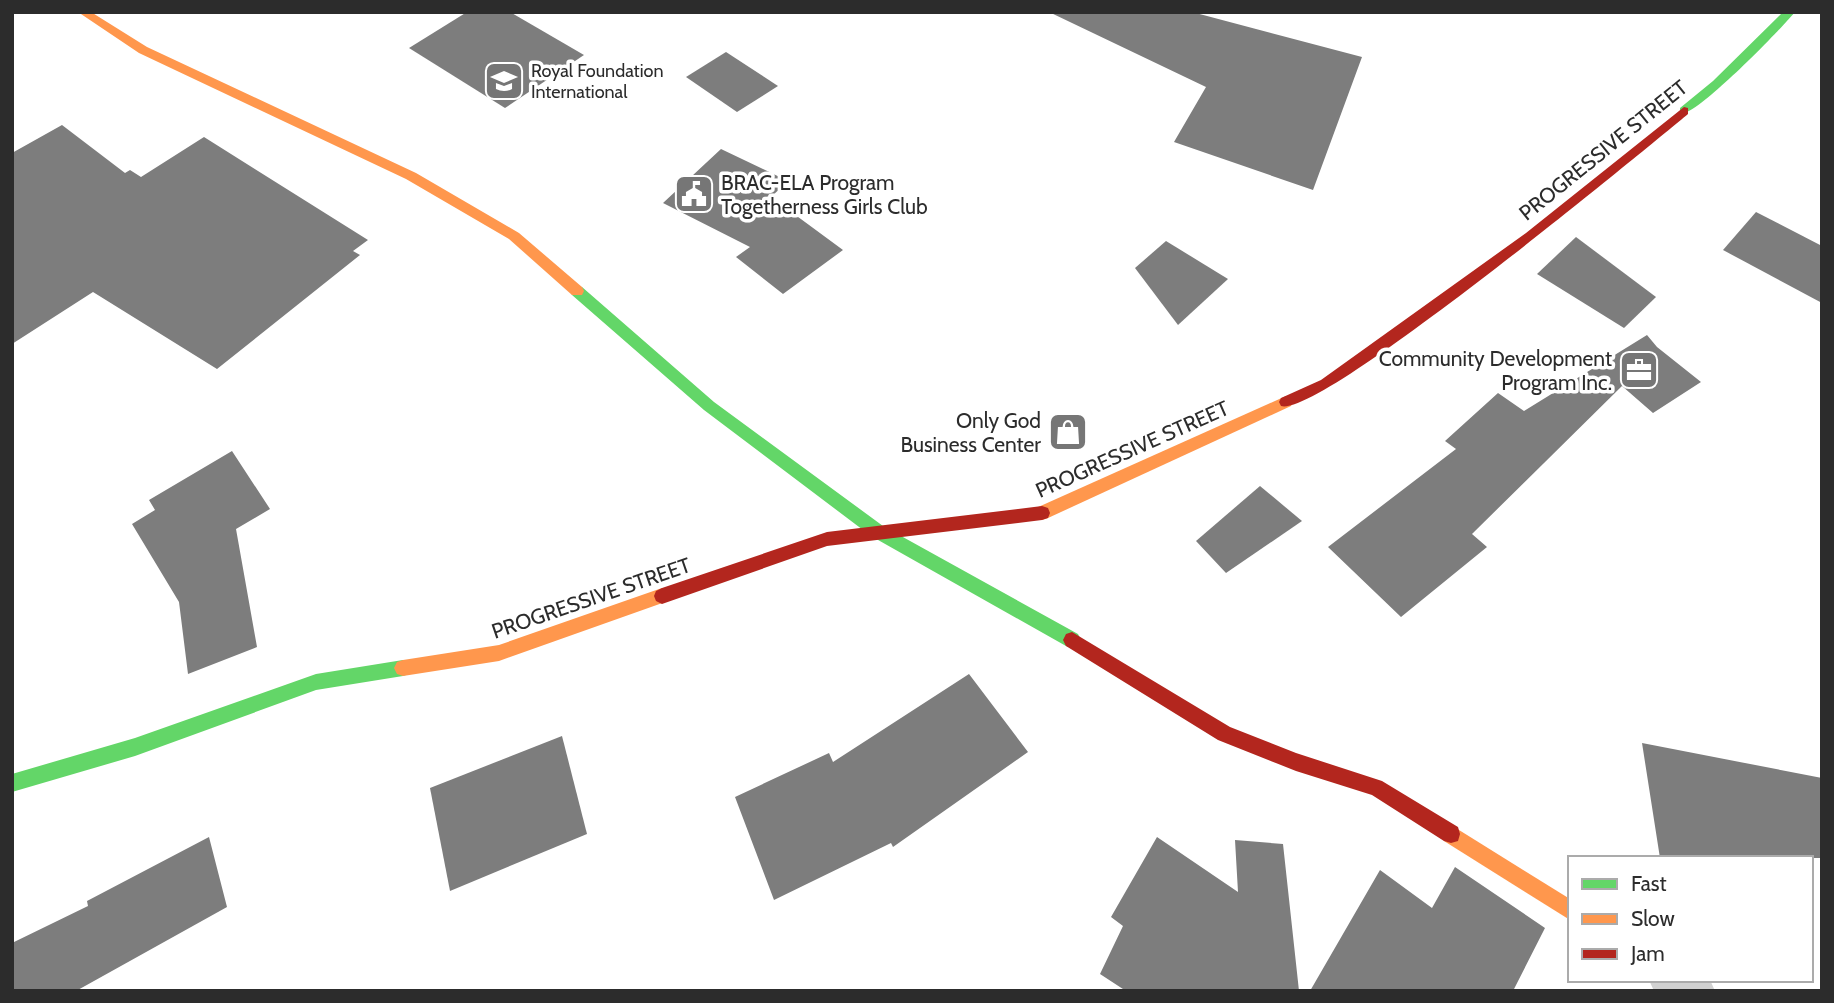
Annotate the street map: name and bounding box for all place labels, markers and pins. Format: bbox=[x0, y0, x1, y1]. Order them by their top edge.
school or university icon: Royal Foundation International bbox=[483, 60, 525, 102]
place label: Royal Foundation International bbox=[531, 60, 663, 103]
place label: BRAC-ELA Program Togetherness Girls Club bbox=[721, 170, 928, 219]
public building icon: BRAC-ELA Program Togetherness Girls Club bbox=[673, 173, 715, 215]
place label: Community Development Program Inc. bbox=[1379, 346, 1612, 395]
office icon: Community Development Program Inc. bbox=[1618, 349, 1660, 391]
place label: Only God Business Center bbox=[900, 408, 1041, 457]
shop icon: Only God Business Center bbox=[1047, 411, 1089, 453]

